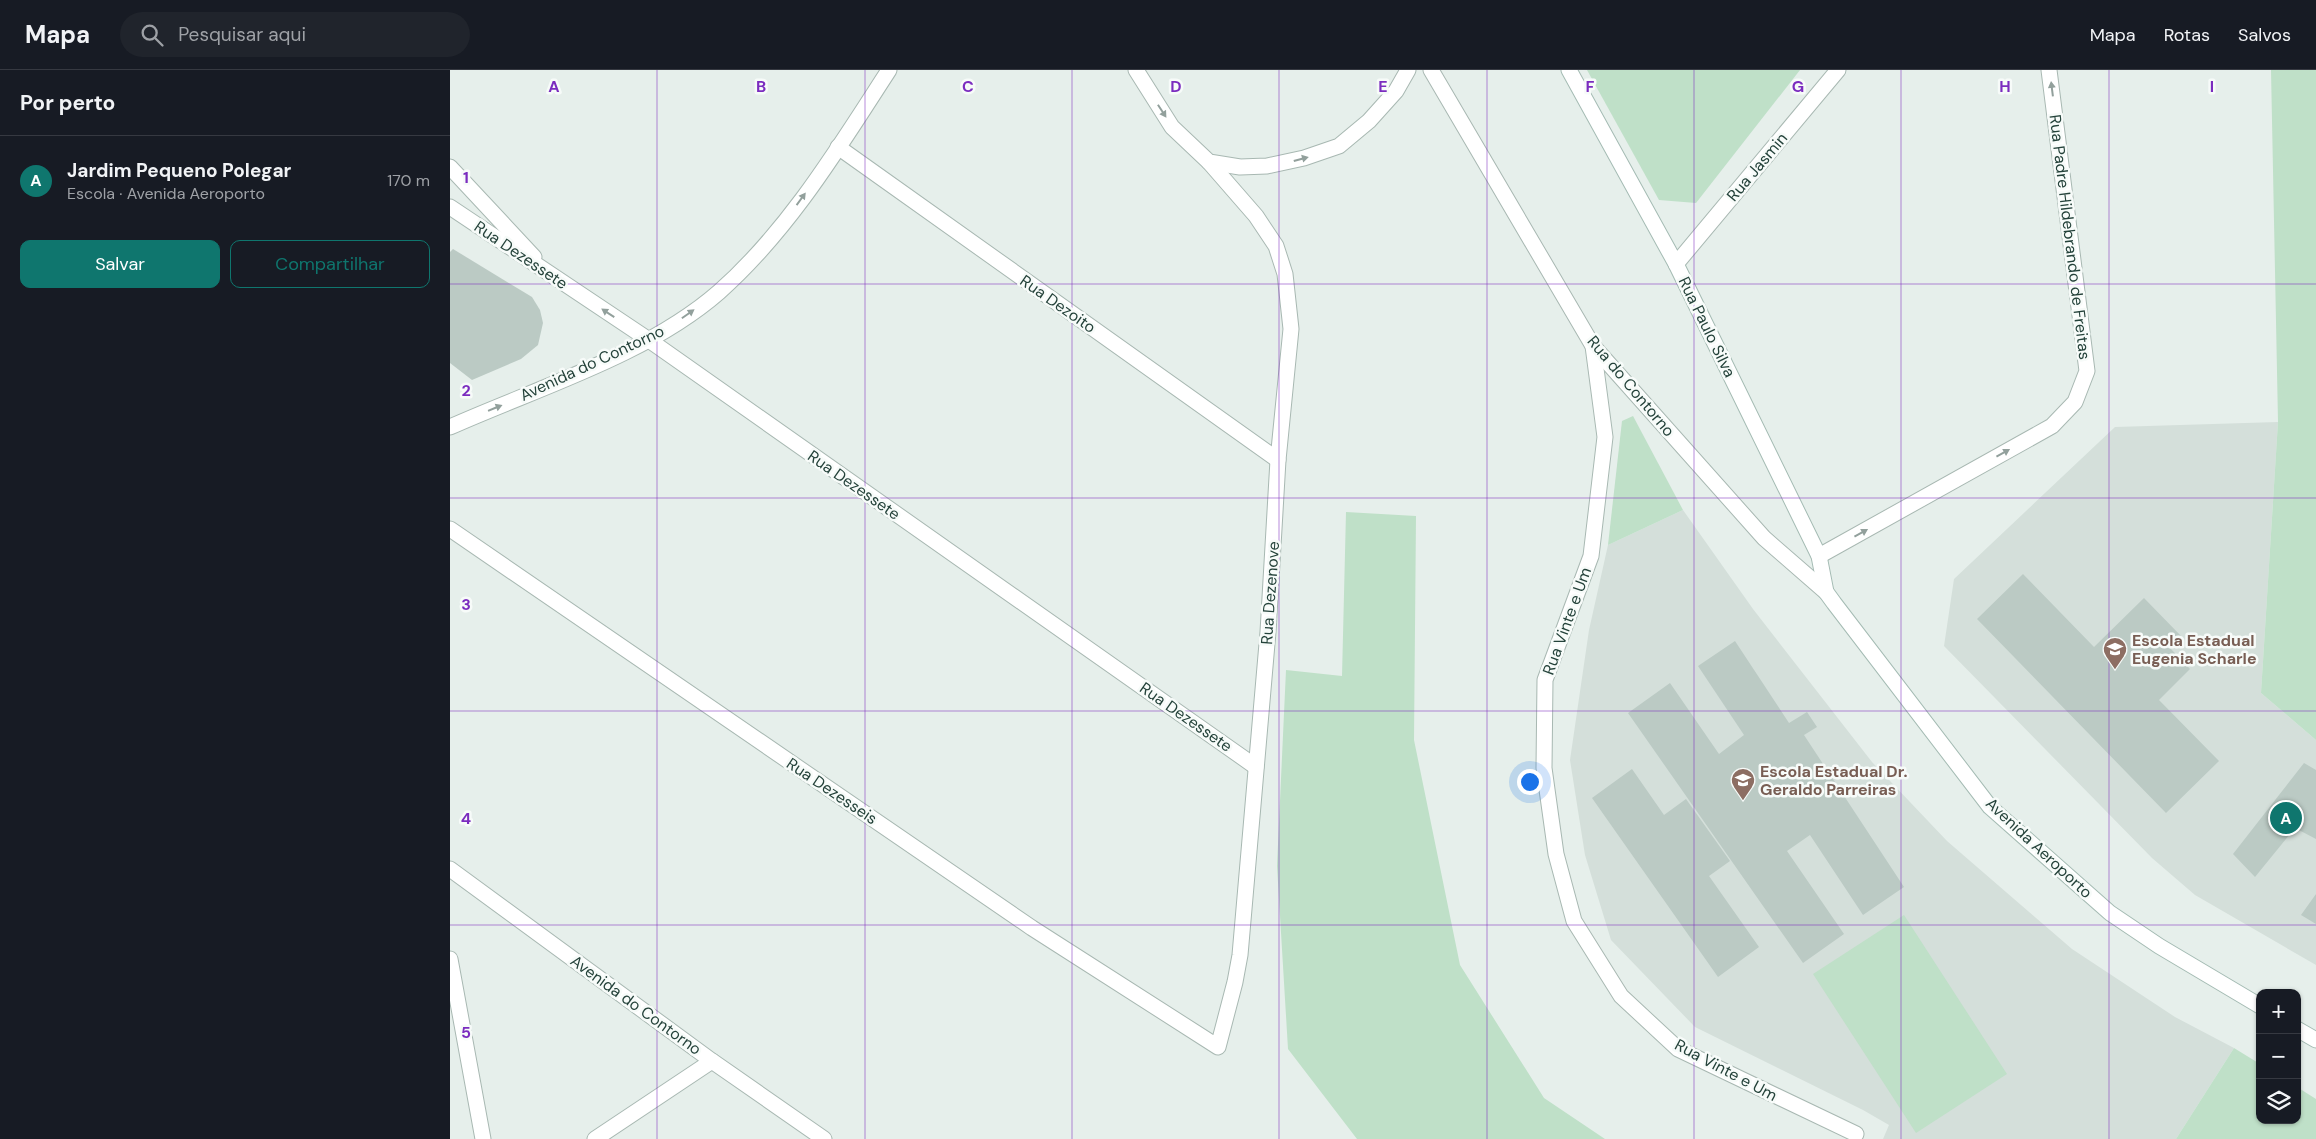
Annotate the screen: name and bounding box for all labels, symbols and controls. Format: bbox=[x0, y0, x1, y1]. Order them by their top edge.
search box bbox=[120, 12, 470, 57]
text: Mapa bbox=[25, 19, 90, 50]
icon: search bbox=[138, 21, 166, 49]
text: Pesquisar aqui bbox=[178, 22, 306, 47]
text: Mapa bbox=[2090, 23, 2136, 47]
text: Rotas bbox=[2164, 23, 2210, 47]
text: Salvos bbox=[2238, 23, 2291, 47]
text: A bbox=[548, 76, 560, 97]
text: B bbox=[756, 76, 766, 97]
text: C bbox=[962, 76, 974, 97]
text: D bbox=[1170, 76, 1182, 97]
text: E bbox=[1378, 76, 1388, 97]
text: F bbox=[1586, 76, 1595, 97]
text: G bbox=[1792, 76, 1804, 97]
text: H bbox=[1999, 76, 2011, 97]
text: I bbox=[2210, 76, 2214, 97]
one-way arrow bbox=[2048, 80, 2056, 96]
text: Por perto bbox=[20, 89, 115, 117]
one-way arrow bbox=[1157, 104, 1167, 118]
street label: Rua Padre Hildebrando de Freitas bbox=[2045, 113, 2095, 361]
street label: Rua Jasmin bbox=[1722, 128, 1792, 206]
one-way arrow bbox=[1293, 154, 1308, 162]
text: Jardim Pequeno Polegar bbox=[67, 158, 291, 183]
text: 1 bbox=[463, 167, 469, 188]
text: A bbox=[30, 170, 42, 191]
text: 170 m bbox=[387, 170, 430, 191]
text: Escola · Avenida Aeroporto bbox=[67, 183, 265, 204]
one-way arrow bbox=[796, 192, 806, 206]
street label: Rua Dezessete bbox=[470, 216, 572, 294]
button: Salvar bbox=[20, 240, 220, 288]
button: Compartilhar bbox=[230, 240, 430, 288]
street label: Rua Dezoito bbox=[1016, 270, 1100, 338]
street label: Rua Paulo Silva bbox=[1674, 273, 1740, 381]
one-way arrow bbox=[601, 309, 614, 318]
one-way arrow bbox=[681, 309, 695, 319]
street label: Avenida do Contorno bbox=[516, 320, 668, 406]
street label: Rua do Contorno bbox=[1583, 331, 1679, 441]
text: 2 bbox=[461, 380, 471, 401]
one-way arrow bbox=[488, 403, 502, 411]
street label: Rua Dezessete bbox=[804, 445, 904, 525]
one-way arrow bbox=[1996, 449, 2010, 458]
one-way arrow bbox=[1854, 528, 1868, 537]
street label: Rua Dezenove bbox=[1256, 541, 1284, 645]
street label: Rua Vinte e Um bbox=[1538, 564, 1596, 678]
text: 3 bbox=[461, 594, 471, 615]
place label: Escola Estadual Eugenia Scharle bbox=[2132, 630, 2257, 669]
school or university icon: Escola Estadual Eugenia Scharle bbox=[2102, 636, 2128, 670]
street label: Rua Dezessete bbox=[1136, 677, 1236, 757]
street label: Rua Dezesseis bbox=[783, 753, 881, 829]
place label: Escola Estadual Dr. Geraldo Parreiras bbox=[1760, 761, 1908, 800]
school or university icon: Escola Estadual Dr. Geraldo Parreiras bbox=[1730, 767, 1756, 801]
your location bbox=[1517, 769, 1543, 795]
street label: Avenida Aeroporto bbox=[1981, 793, 2097, 903]
pin: A bbox=[2270, 799, 2302, 837]
text: 4 bbox=[461, 808, 471, 829]
street label: Avenida do Contorno bbox=[566, 950, 706, 1060]
map controls bbox=[2256, 989, 2301, 1124]
button: + bbox=[2256, 989, 2301, 1034]
text: 5 bbox=[461, 1022, 471, 1043]
street label: Rua Vinte e Um bbox=[1671, 1034, 1781, 1106]
button: − bbox=[2256, 1034, 2301, 1079]
button: layers bbox=[2256, 1079, 2301, 1124]

